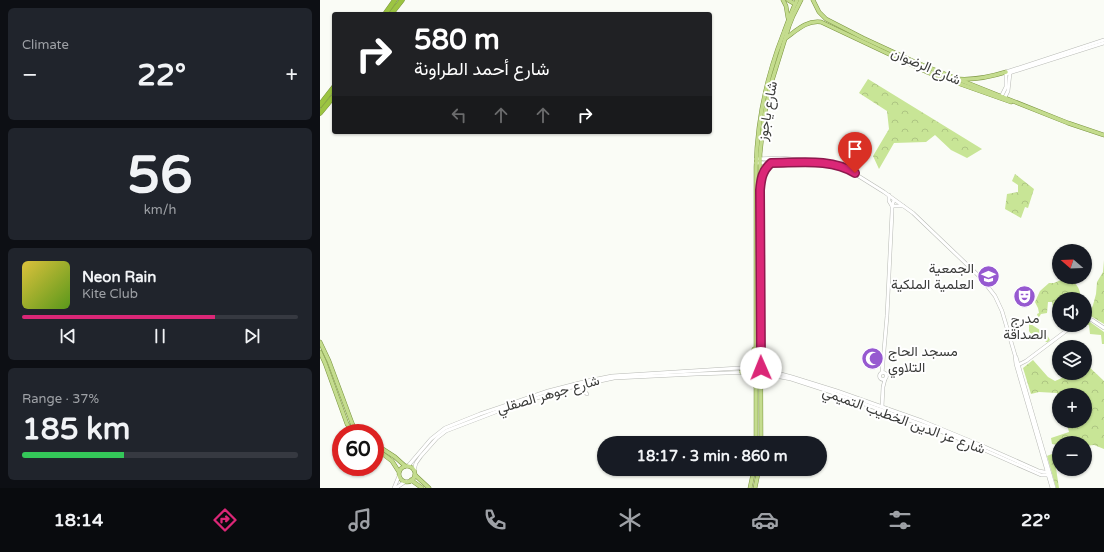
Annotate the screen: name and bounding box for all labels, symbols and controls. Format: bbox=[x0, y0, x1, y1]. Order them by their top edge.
text: 580 m bbox=[414, 23, 500, 57]
icon: right bbox=[348, 28, 400, 80]
text: Climate bbox=[22, 37, 69, 53]
street label: شارع الرضوان bbox=[888, 44, 963, 91]
text: 22° bbox=[137, 57, 186, 94]
text: شارع أحمد الطراونة bbox=[414, 58, 550, 80]
text: − bbox=[22, 62, 38, 88]
text: + bbox=[286, 62, 298, 88]
street label: شارع ياجوز bbox=[754, 80, 783, 144]
icon: left bbox=[448, 104, 470, 126]
icon: ahead bbox=[490, 104, 512, 126]
icon: ahead bbox=[532, 104, 554, 126]
icon: right bbox=[574, 104, 596, 126]
pin bbox=[838, 132, 872, 173]
icon: arrive bbox=[844, 138, 866, 160]
text: 56 bbox=[127, 144, 193, 207]
text: km/h bbox=[144, 202, 176, 218]
north arrow bbox=[1052, 244, 1092, 284]
map controls bbox=[1052, 244, 1092, 476]
place label: الجمعية العلمية الملكية bbox=[891, 260, 974, 293]
school or university icon: الجمعية العلمية الملكية bbox=[976, 263, 1002, 289]
text: Neon Rain bbox=[82, 268, 156, 286]
theatre icon: مدرج الصداقة bbox=[1012, 283, 1038, 309]
text: Kite Club bbox=[82, 286, 138, 302]
button: sound bbox=[1052, 292, 1092, 332]
place label: مدرج الصداقة bbox=[1003, 310, 1047, 343]
icon: previous bbox=[57, 325, 79, 347]
icon: pause bbox=[149, 325, 171, 347]
icon: next bbox=[241, 325, 263, 347]
button: layers bbox=[1052, 340, 1092, 380]
place label: مسجد الحاج التلاوي bbox=[888, 343, 958, 379]
mosque icon: مسجد الحاج التلاوي bbox=[860, 346, 886, 372]
position arrow bbox=[740, 347, 782, 389]
street label: شارع جوهر الصقلي bbox=[495, 372, 602, 420]
street label: شارع عز الدين الخطيب التميمي bbox=[819, 383, 988, 461]
button: + bbox=[1052, 388, 1092, 428]
text: Range · 37% bbox=[22, 391, 99, 407]
text: 185 km bbox=[22, 411, 130, 448]
speed limit sign: 60 bbox=[332, 424, 384, 476]
button: − bbox=[1052, 436, 1092, 476]
text: 18:17 · 3 min · 860 m bbox=[637, 447, 787, 465]
icon: directions bbox=[211, 506, 239, 534]
icon: music bbox=[346, 506, 374, 534]
icon: phone bbox=[481, 506, 509, 534]
icon: climate bbox=[616, 506, 644, 534]
icon: car bbox=[751, 506, 779, 534]
icon: filters bbox=[886, 506, 914, 534]
text: 18:14 bbox=[54, 509, 103, 531]
text: 22° bbox=[1021, 509, 1050, 531]

